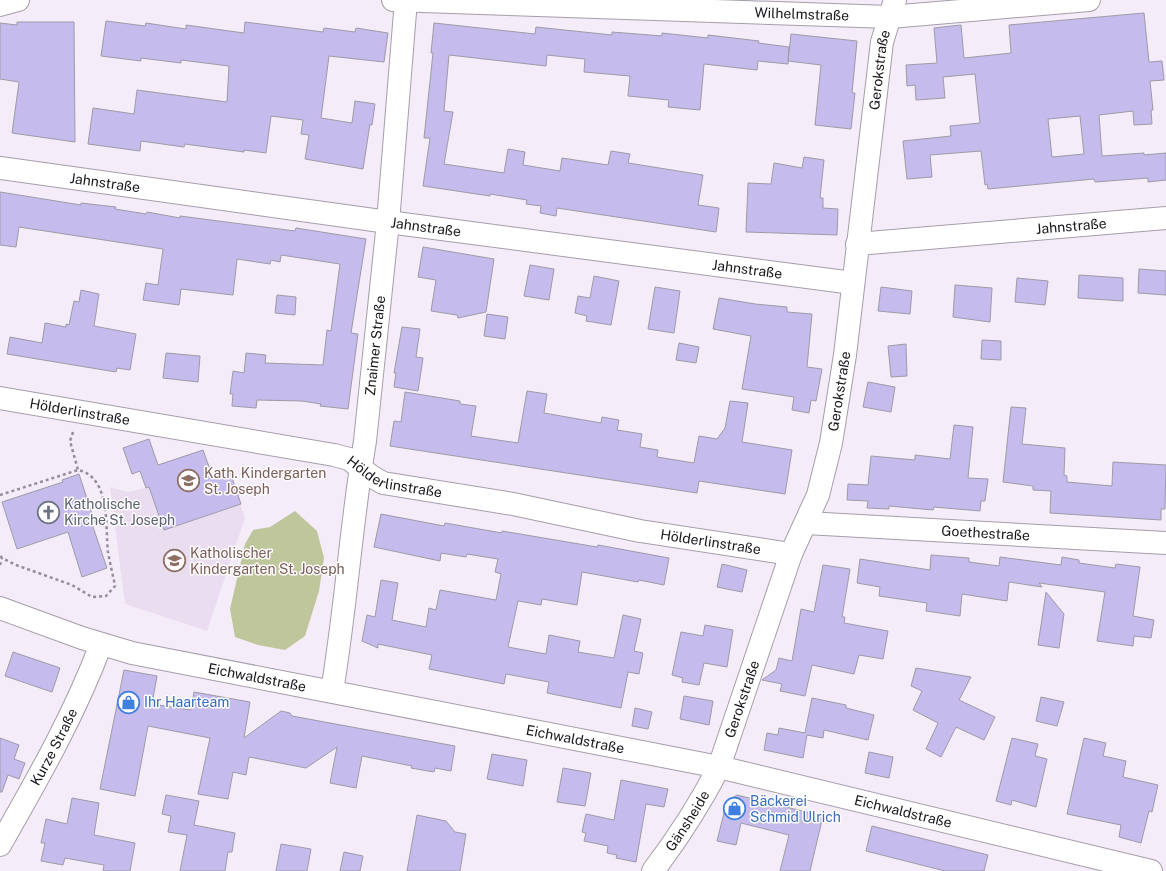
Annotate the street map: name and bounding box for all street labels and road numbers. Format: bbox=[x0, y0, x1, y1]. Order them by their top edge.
street label: Wilhelmstraße bbox=[754, 4, 850, 24]
street label: Gerokstraße bbox=[866, 28, 893, 111]
street label: Jahnstraße bbox=[69, 170, 141, 195]
street label: Jahnstraße bbox=[390, 214, 462, 240]
street label: Jahnstraße bbox=[1035, 215, 1107, 237]
street label: Jahnstraße bbox=[711, 257, 783, 282]
street label: Znaimer Straße bbox=[362, 295, 388, 397]
street label: Gerokstraße bbox=[825, 350, 853, 432]
street label: Hölderlinstraße bbox=[28, 395, 131, 428]
street label: Hölderlinstraße bbox=[344, 453, 443, 500]
street label: Goethestraße bbox=[941, 523, 1031, 543]
street label: Hölderlinstraße bbox=[659, 526, 762, 557]
street label: Gerokstraße bbox=[721, 658, 762, 740]
street label: Eichwaldstraße bbox=[207, 660, 308, 695]
street label: Kurze Straße bbox=[27, 706, 80, 788]
street label: Eichwaldstraße bbox=[525, 722, 626, 756]
street label: Gänsheide bbox=[662, 787, 713, 854]
street label: Eichwaldstraße bbox=[853, 792, 954, 831]

